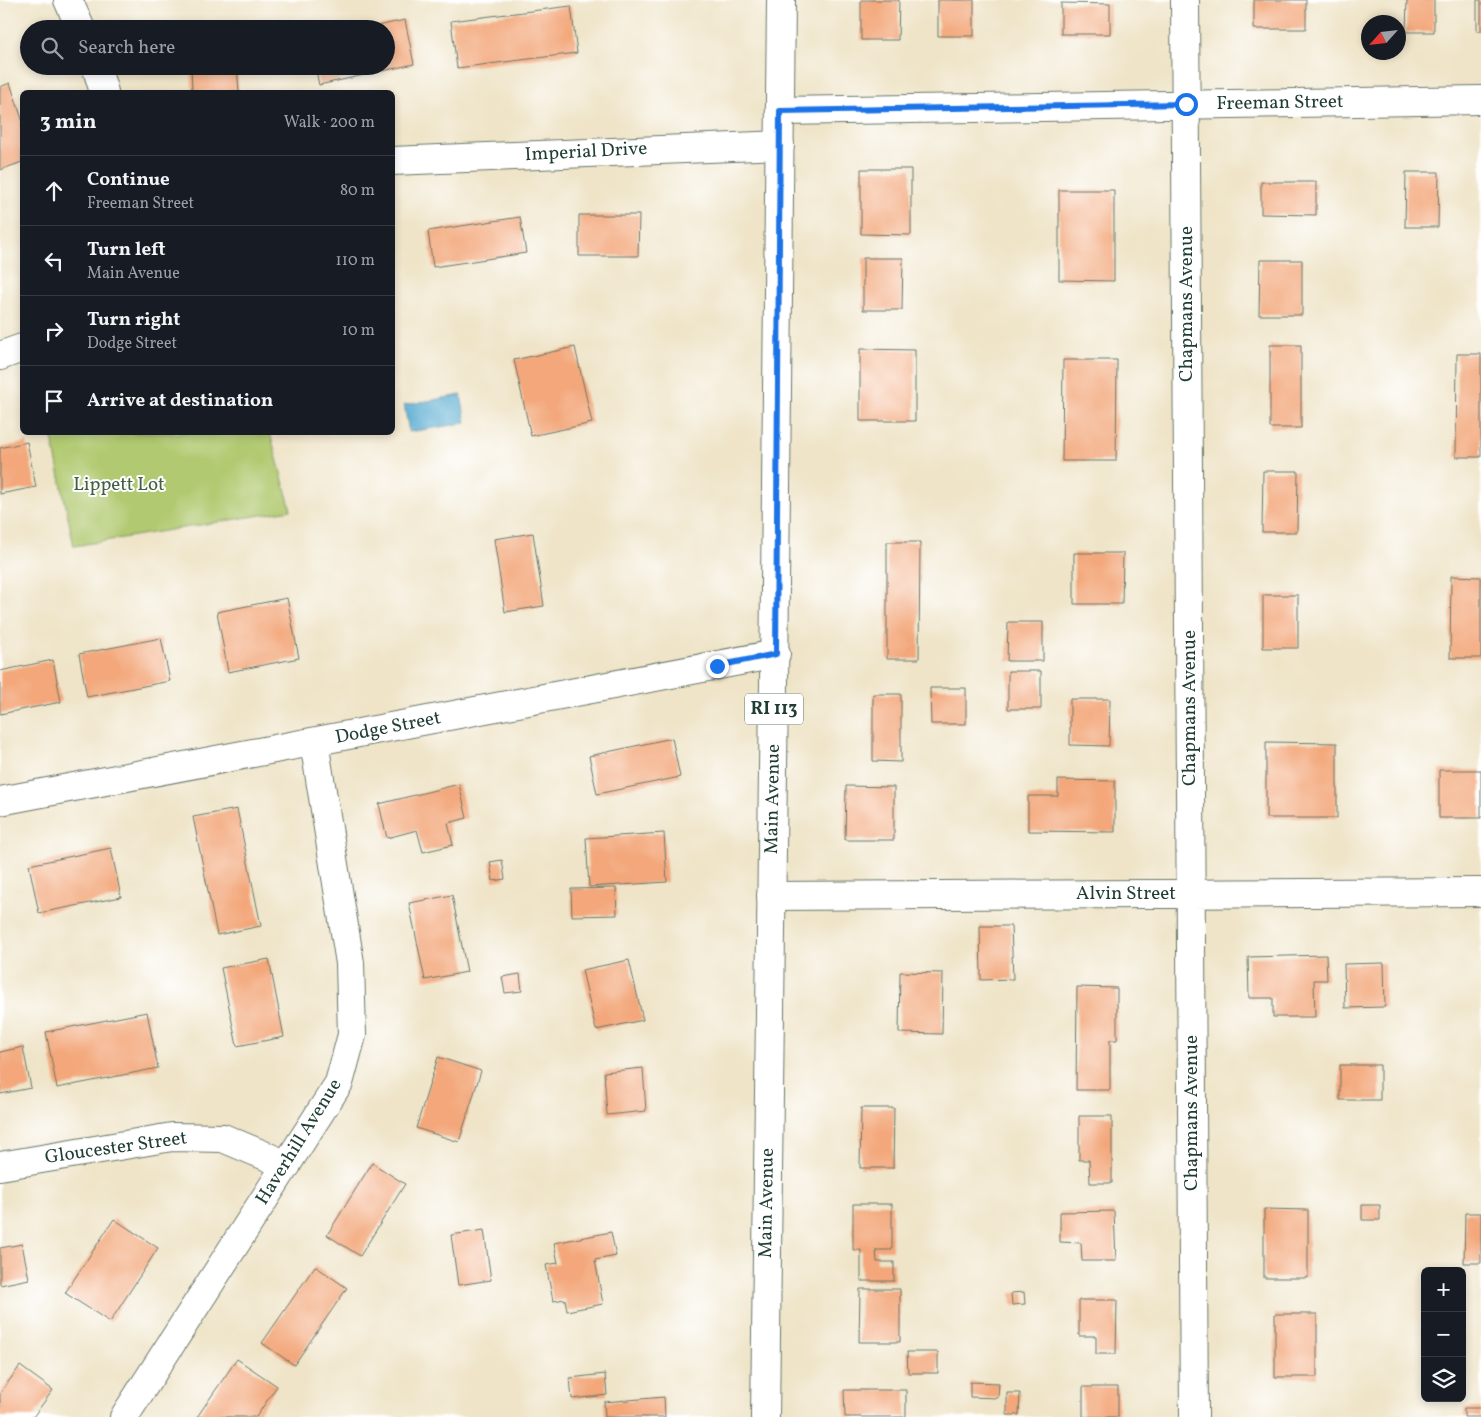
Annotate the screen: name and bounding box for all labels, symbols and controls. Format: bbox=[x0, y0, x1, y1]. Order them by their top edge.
north arrow bbox=[1361, 15, 1406, 60]
search box bbox=[20, 20, 395, 75]
icon: search bbox=[38, 34, 66, 62]
text: Search here bbox=[78, 35, 175, 61]
street label: Freeman Street bbox=[1216, 89, 1344, 117]
route start bbox=[1175, 93, 1198, 116]
text: 3 min bbox=[40, 108, 96, 137]
text: Walk · 200 m bbox=[284, 112, 375, 134]
street label: Imperial Drive bbox=[524, 136, 648, 168]
text: Continue bbox=[87, 167, 170, 193]
icon: ahead bbox=[40, 177, 68, 205]
text: 80 m bbox=[340, 180, 375, 202]
text: Freeman Street bbox=[87, 193, 194, 215]
street label: Chapmans Avenue bbox=[1174, 226, 1200, 382]
text: Turn left bbox=[87, 237, 166, 263]
icon: left bbox=[40, 247, 68, 275]
text: 110 m bbox=[336, 250, 375, 272]
text: Main Avenue bbox=[87, 263, 180, 285]
text: Turn right bbox=[87, 307, 180, 333]
icon: right bbox=[40, 317, 68, 345]
text: 10 m bbox=[342, 320, 375, 342]
text: Dodge Street bbox=[87, 333, 177, 355]
icon: arrive bbox=[40, 387, 68, 415]
text: Arrive at destination bbox=[87, 388, 273, 414]
park label: Lippett Lot bbox=[73, 472, 165, 498]
street label: Chapmans Avenue bbox=[1177, 630, 1203, 786]
route end bbox=[706, 655, 729, 678]
road number: RI 113 bbox=[745, 694, 803, 724]
street label: Dodge Street bbox=[333, 705, 443, 751]
street label: Main Avenue bbox=[759, 744, 787, 854]
street label: Alvin Street bbox=[1076, 881, 1176, 907]
street label: Chapmans Avenue bbox=[1179, 1035, 1205, 1191]
street label: Haverhill Avenue bbox=[250, 1074, 348, 1210]
street label: Gloucester Street bbox=[43, 1125, 189, 1171]
street label: Main Avenue bbox=[753, 1148, 781, 1258]
map controls bbox=[1421, 1267, 1466, 1402]
button: + bbox=[1421, 1267, 1466, 1312]
button: − bbox=[1421, 1312, 1466, 1357]
button: layers bbox=[1421, 1357, 1466, 1402]

